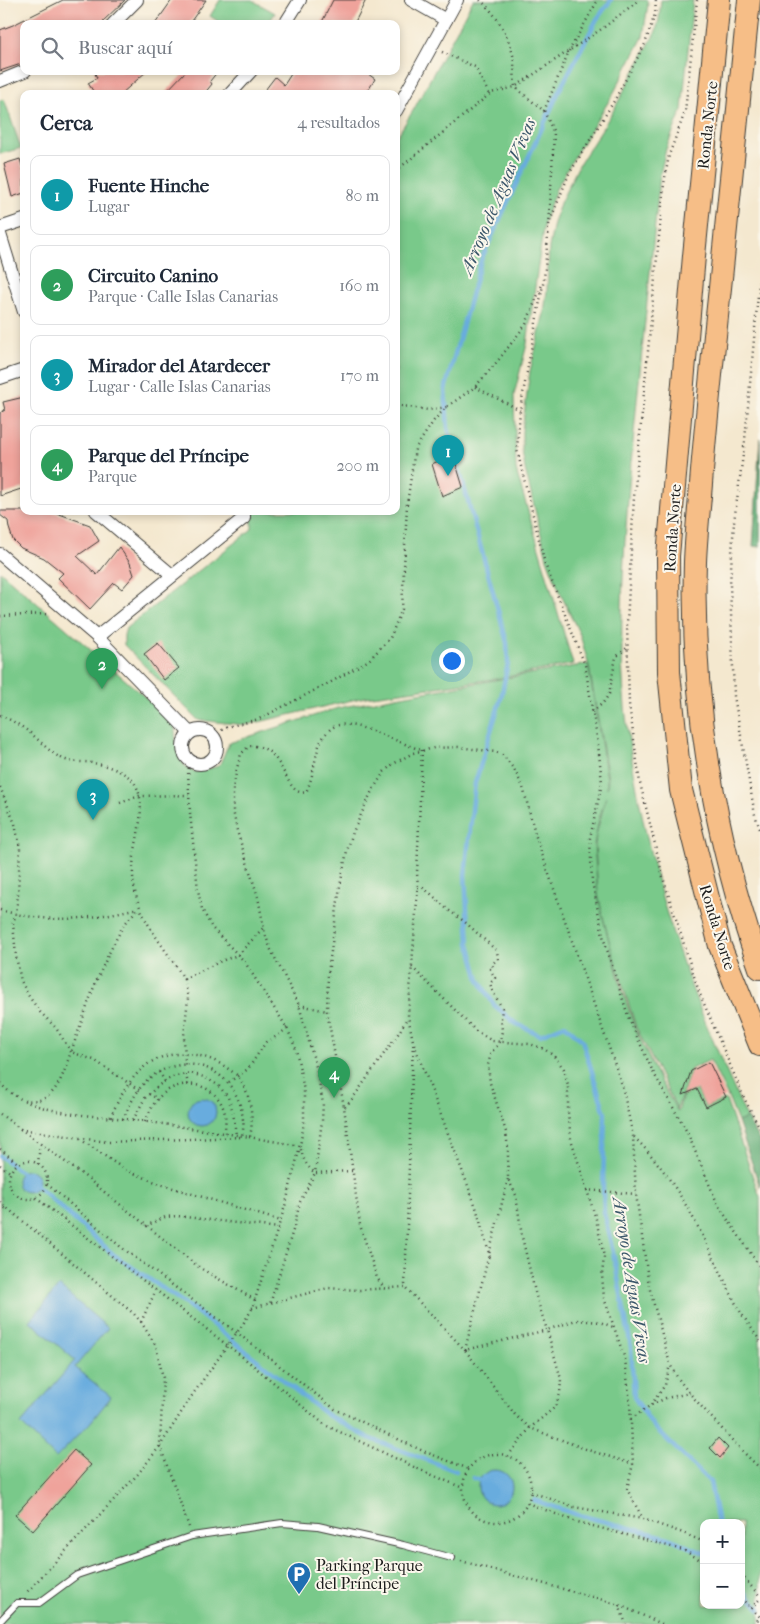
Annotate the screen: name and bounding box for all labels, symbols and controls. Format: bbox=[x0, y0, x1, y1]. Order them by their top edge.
search box bbox=[20, 20, 400, 75]
icon: search bbox=[38, 34, 66, 62]
text: Buscar aquí bbox=[78, 37, 172, 59]
street label: Ronda Norte bbox=[693, 80, 722, 170]
text: Cerca bbox=[40, 111, 92, 135]
text: 4 resultados bbox=[297, 113, 380, 132]
water label: Arroyo de Aguas Vivas bbox=[455, 115, 541, 279]
text: Fuente Hinche bbox=[88, 175, 209, 197]
text: 1 bbox=[54, 186, 60, 205]
text: 80 m bbox=[345, 186, 379, 205]
text: Lugar bbox=[88, 197, 129, 216]
text: Circuito Canino bbox=[88, 265, 218, 287]
text: 2 bbox=[53, 276, 61, 295]
text: 160 m bbox=[339, 276, 379, 295]
text: Parque · Calle Islas Canarias bbox=[88, 287, 278, 306]
text: Mirador del Atardecer bbox=[88, 355, 270, 377]
text: 3 bbox=[54, 366, 60, 385]
text: 170 m bbox=[340, 366, 379, 385]
text: Lugar · Calle Islas Canarias bbox=[88, 377, 271, 396]
pin: 1 bbox=[432, 435, 464, 476]
text: Parque del Príncipe bbox=[88, 445, 249, 467]
text: 4 bbox=[52, 456, 62, 475]
text: 200 m bbox=[336, 456, 379, 475]
text: Parque bbox=[88, 467, 137, 486]
street label: Ronda Norte bbox=[660, 483, 685, 573]
pin: 2 bbox=[86, 648, 118, 689]
your location bbox=[439, 648, 465, 674]
pin: 3 bbox=[77, 779, 109, 820]
street label: Ronda Norte bbox=[695, 882, 740, 972]
pin: 4 bbox=[318, 1057, 350, 1098]
water label: Arroyo de Aguas Vivas bbox=[608, 1194, 655, 1365]
map controls bbox=[700, 1519, 745, 1609]
button: + bbox=[700, 1519, 745, 1564]
place label: Parking Parque del Príncipe bbox=[316, 1556, 423, 1593]
parking icon: Parking Parque del Príncipe bbox=[286, 1561, 312, 1595]
button: − bbox=[700, 1564, 745, 1609]

